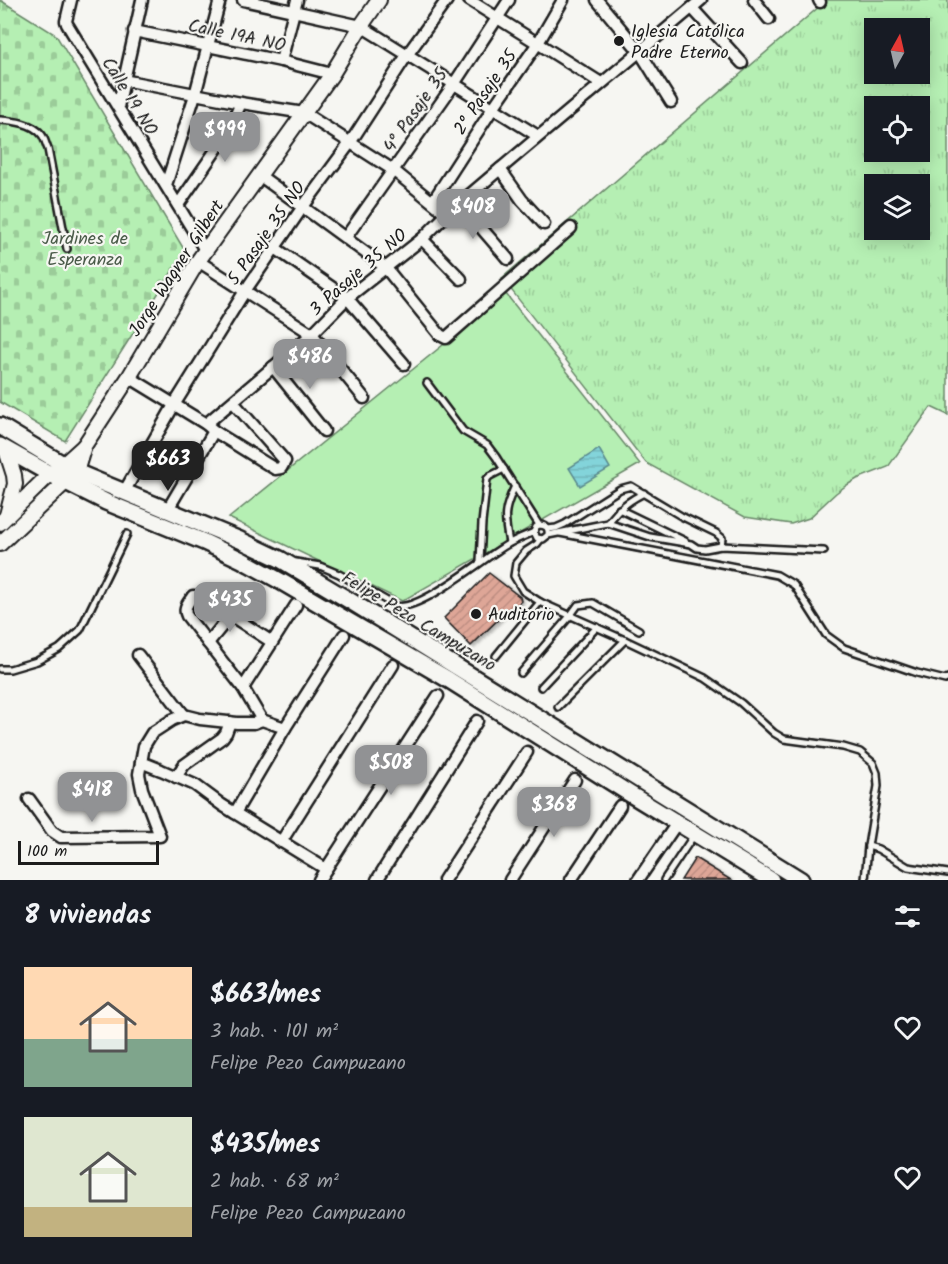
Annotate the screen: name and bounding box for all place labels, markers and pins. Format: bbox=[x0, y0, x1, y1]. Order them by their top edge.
place label: Iglesia Católica Padre Eterno bbox=[631, 18, 745, 68]
marker: Iglesia Católica Padre Eterno bbox=[612, 34, 626, 48]
pin: $999 bbox=[189, 112, 261, 163]
pin: $408 bbox=[437, 189, 509, 240]
pin: $486 bbox=[274, 339, 346, 390]
pin: $663 bbox=[132, 441, 204, 492]
pin: $435 bbox=[194, 582, 266, 633]
place label: Auditorio bbox=[488, 601, 554, 630]
marker: Auditorio bbox=[469, 607, 483, 621]
pin: $508 bbox=[355, 745, 427, 796]
pin: $418 bbox=[56, 772, 128, 823]
pin: $368 bbox=[518, 787, 590, 838]

